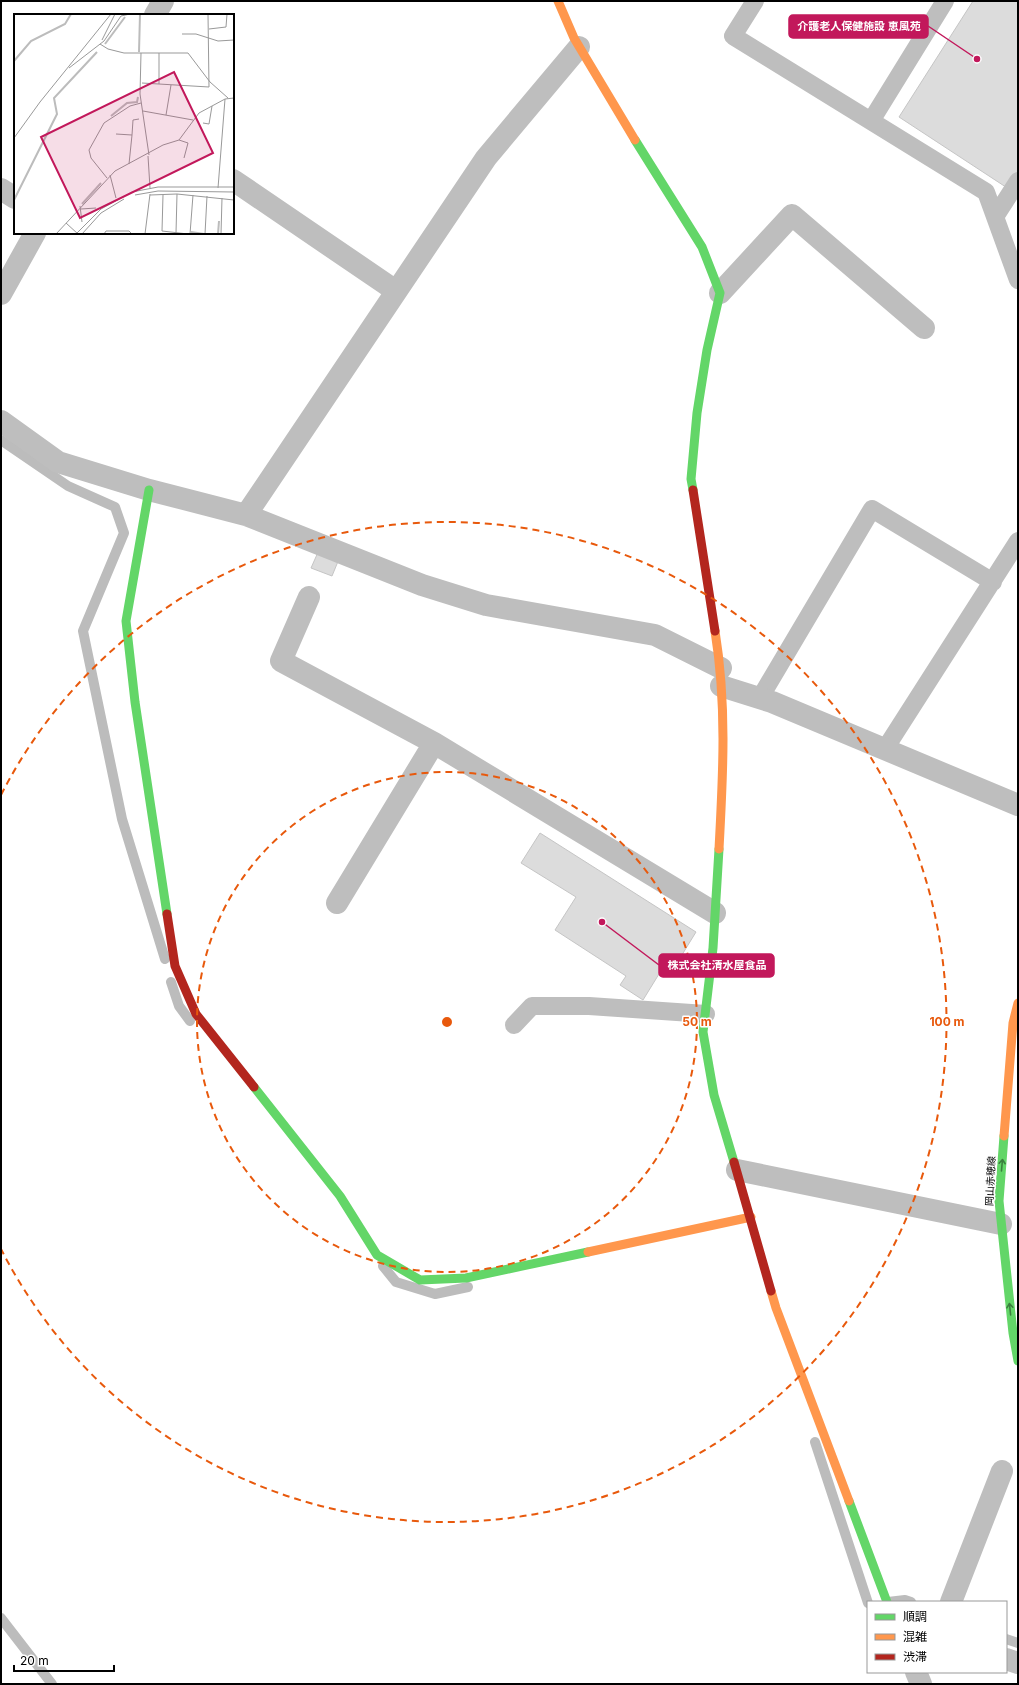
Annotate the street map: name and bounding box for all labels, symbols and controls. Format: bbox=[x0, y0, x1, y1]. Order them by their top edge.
inset map bbox=[14, 14, 234, 234]
callout: 介護老人保健施設 恵風苑 bbox=[789, 15, 928, 38]
text: 介護老人保健施設 恵風苑 bbox=[797, 19, 921, 33]
callout: 株式会社清水屋食品 bbox=[659, 954, 774, 977]
text: 株式会社清水屋食品 bbox=[668, 958, 767, 972]
text: 50 m bbox=[682, 1014, 712, 1029]
text: 100 m bbox=[929, 1014, 965, 1029]
centre of rings bbox=[440, 1015, 454, 1029]
street label: 岡山赤穂線 bbox=[983, 1156, 997, 1206]
one-way arrow bbox=[998, 1159, 1005, 1172]
one-way arrow bbox=[1006, 1303, 1014, 1316]
legend bbox=[867, 1601, 1007, 1673]
text: 順調 bbox=[903, 1609, 927, 1624]
text: 混雑 bbox=[903, 1629, 927, 1644]
scale bar bbox=[14, 1647, 114, 1673]
text: 渋滞 bbox=[903, 1649, 927, 1664]
text: 20 m bbox=[20, 1653, 49, 1668]

